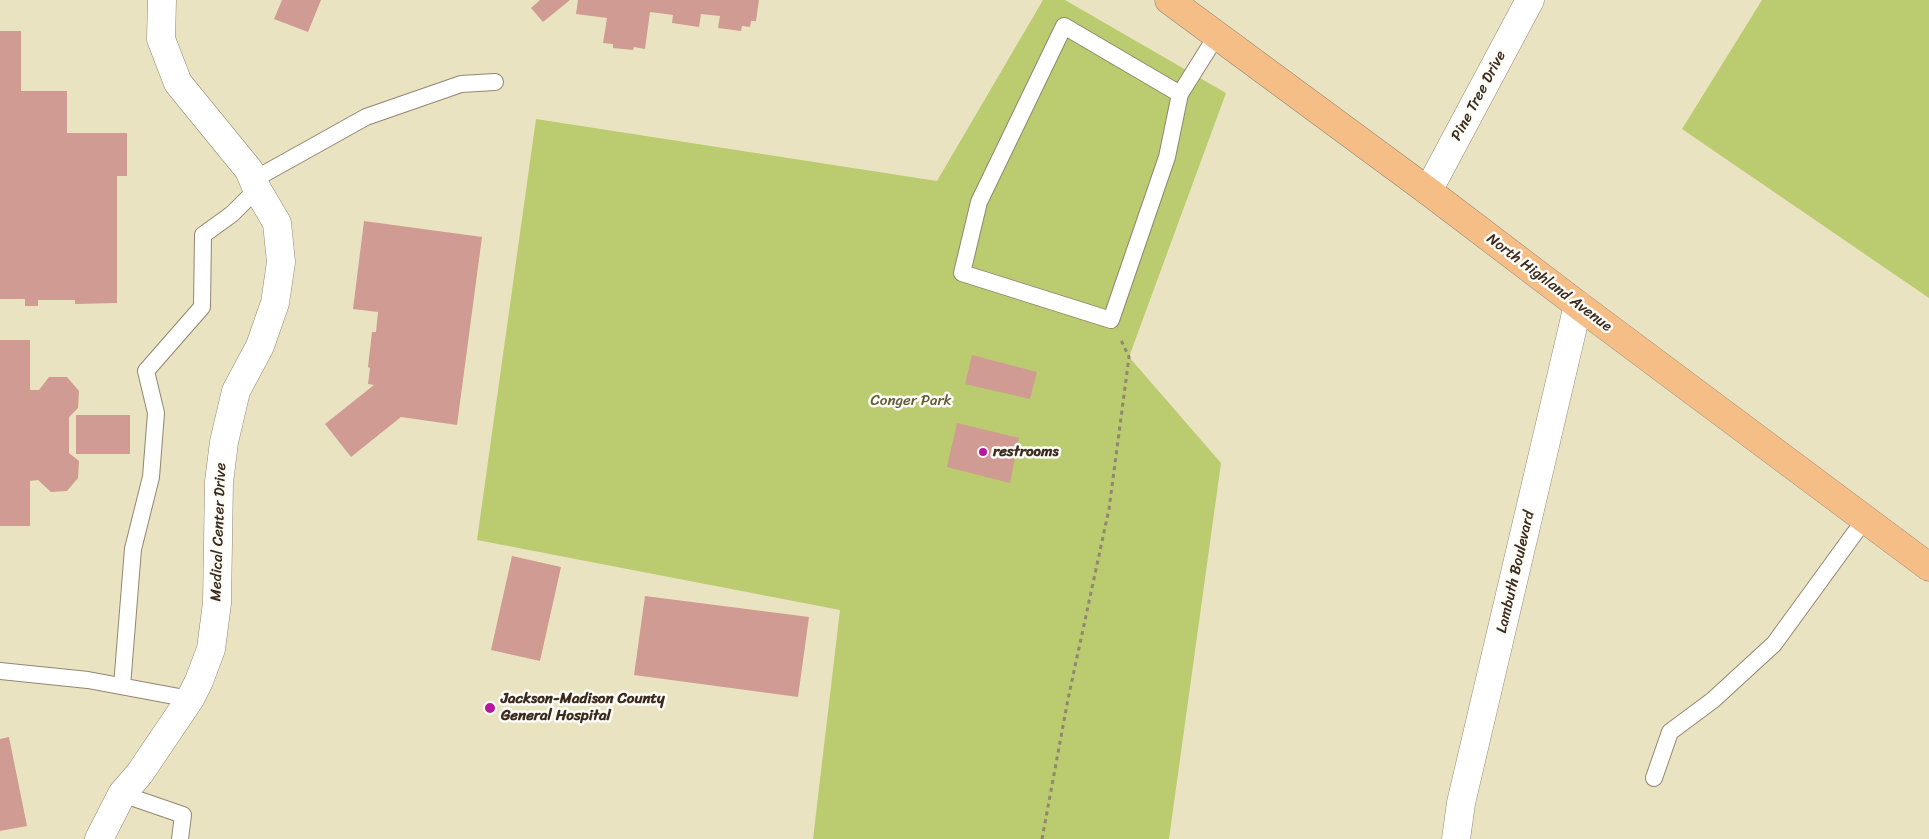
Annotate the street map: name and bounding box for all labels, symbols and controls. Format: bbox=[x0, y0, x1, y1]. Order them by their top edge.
street label: Pine Tree Drive bbox=[1448, 48, 1510, 144]
street label: North Highland Avenue bbox=[1483, 230, 1615, 336]
park label: Conger Park bbox=[870, 392, 952, 410]
place label: restrooms bbox=[993, 443, 1059, 461]
marker: restrooms bbox=[977, 446, 989, 458]
street label: Medical Center Drive bbox=[208, 462, 230, 602]
street label: Lambuth Boulevard bbox=[1493, 509, 1539, 635]
place label: Jackson-Madison County General Hospital bbox=[501, 690, 665, 725]
marker: Jackson-Madison County General Hospital bbox=[483, 701, 497, 715]

